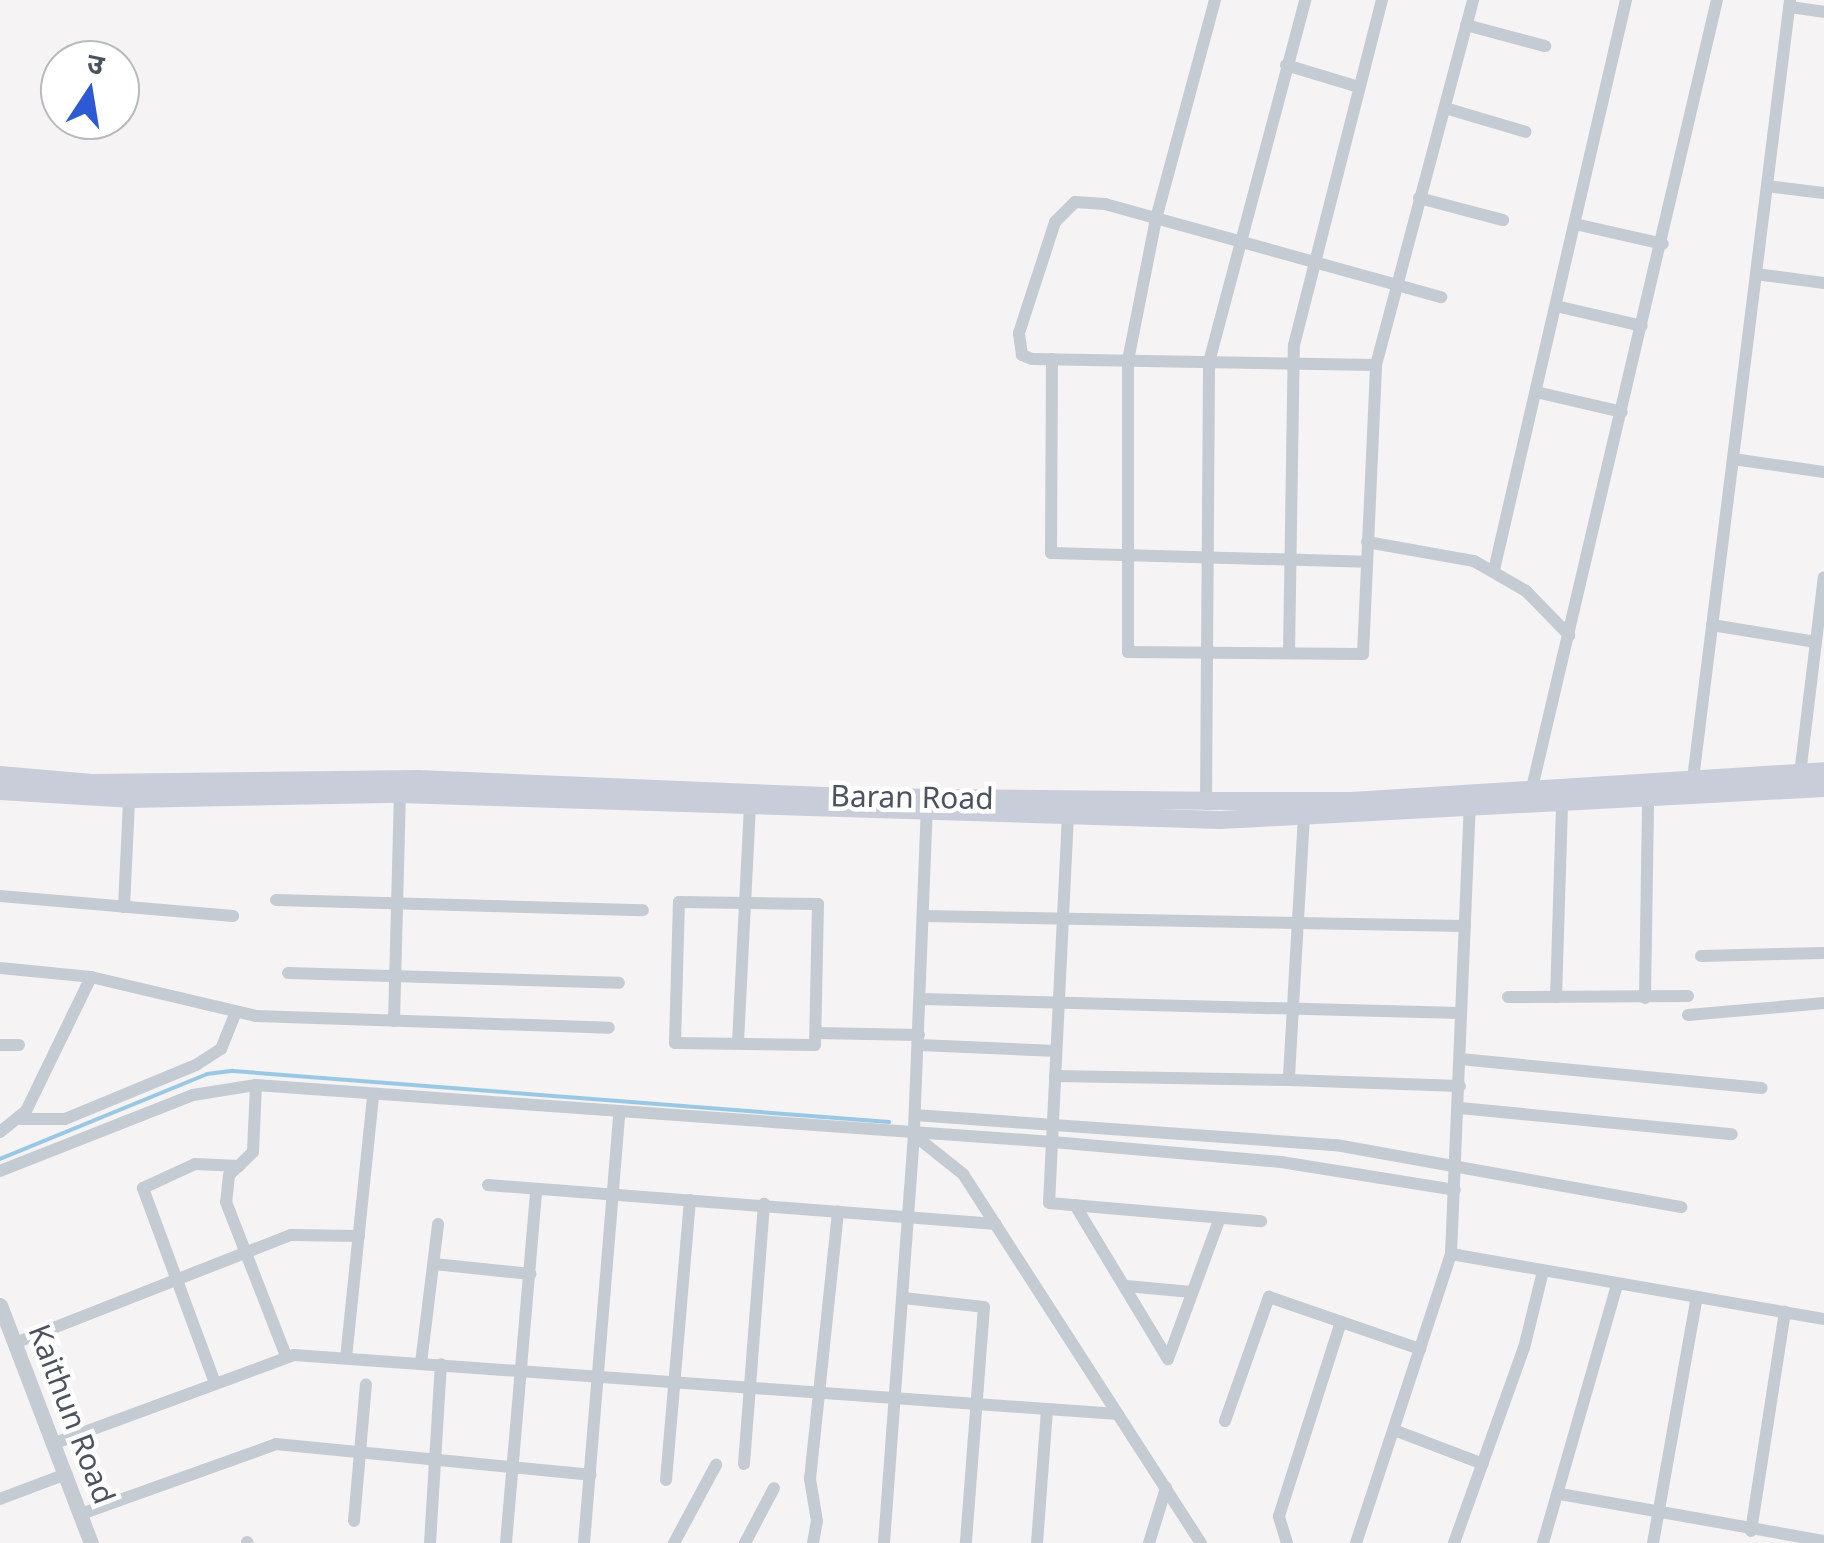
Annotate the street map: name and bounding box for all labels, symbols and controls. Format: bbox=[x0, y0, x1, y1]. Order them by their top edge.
north arrow bbox=[40, 40, 140, 140]
text: उ bbox=[84, 42, 108, 83]
street label: Baran Road bbox=[830, 778, 994, 816]
street label: Kaithun Road bbox=[21, 1319, 123, 1509]

